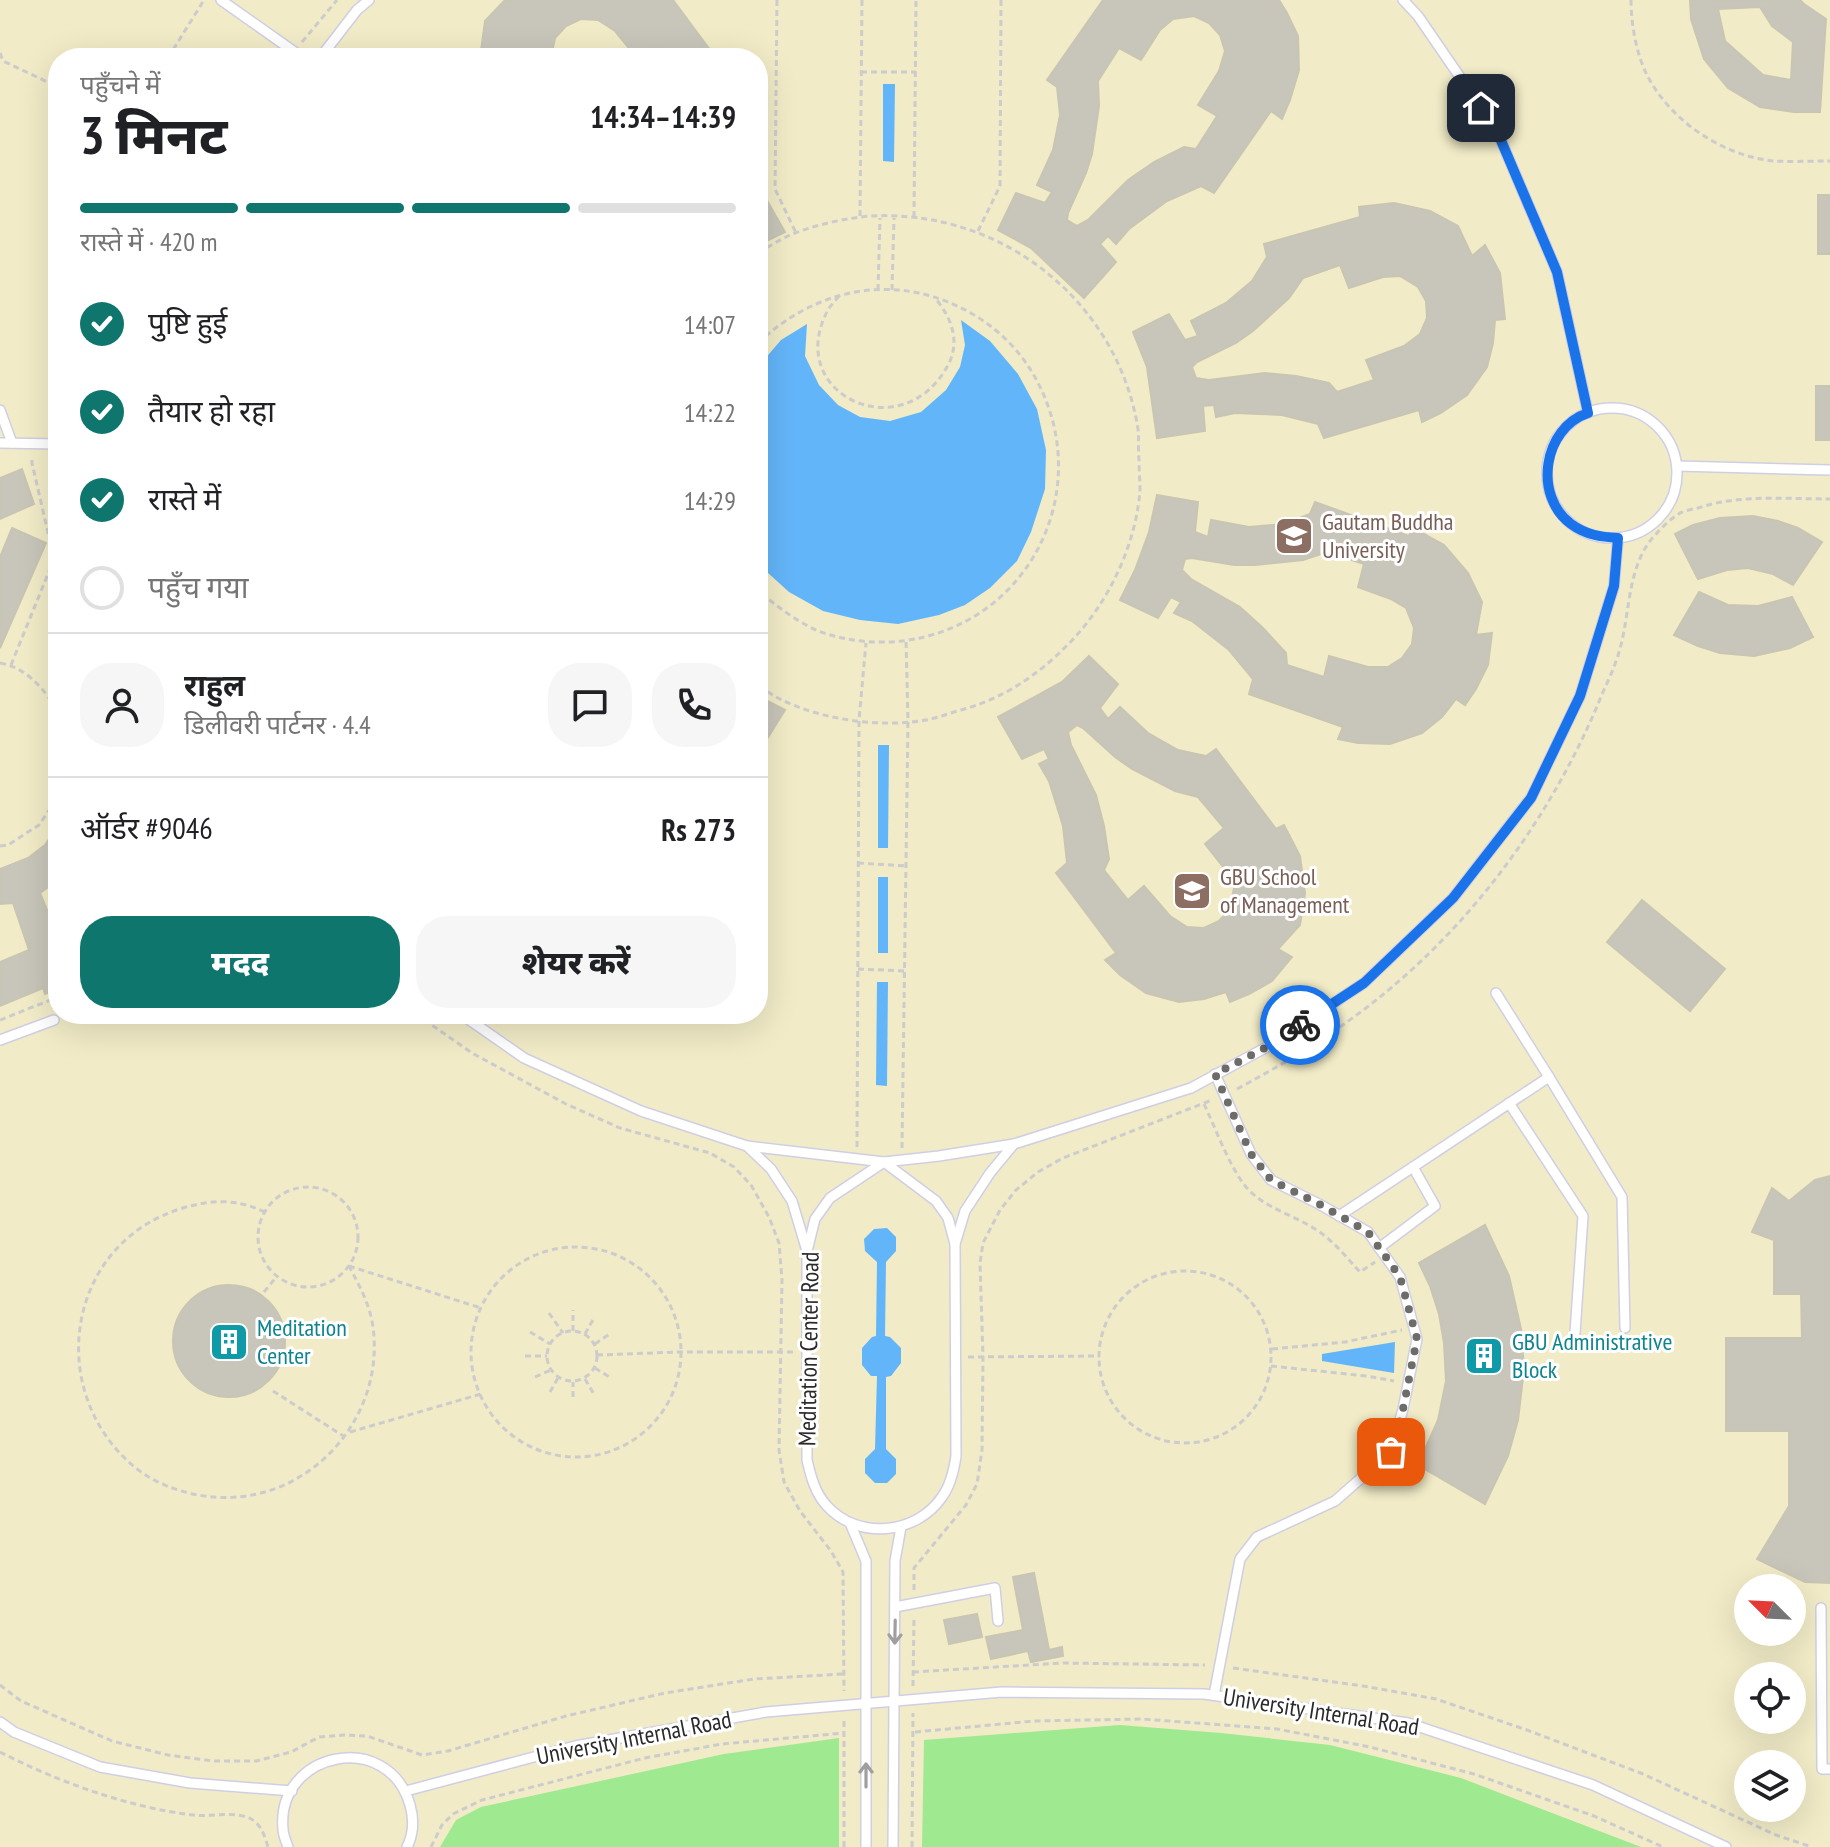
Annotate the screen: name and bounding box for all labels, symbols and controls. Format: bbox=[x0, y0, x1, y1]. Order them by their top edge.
text: पहुँचने में bbox=[80, 68, 161, 101]
pin bbox=[1447, 74, 1515, 142]
icon: home bbox=[1459, 86, 1503, 130]
text: 14:34–14:39 bbox=[590, 97, 736, 136]
text: 3 मिनट bbox=[80, 101, 227, 168]
text: रास्ते में · 420 m bbox=[80, 225, 217, 258]
icon: check bbox=[80, 302, 124, 346]
text: पुष्टि हुई bbox=[148, 303, 227, 342]
text: 14:07 bbox=[684, 308, 736, 341]
icon: check bbox=[80, 390, 124, 434]
text: तैयार हो रहा bbox=[148, 391, 275, 430]
text: 14:22 bbox=[684, 396, 736, 429]
icon: check bbox=[80, 478, 124, 522]
text: रास्ते में bbox=[148, 479, 221, 518]
text: 14:29 bbox=[684, 484, 736, 517]
place label: Gautam Buddha University bbox=[1322, 506, 1453, 565]
school or university icon: Gautam Buddha University bbox=[1273, 515, 1315, 557]
text: पहुँच गया bbox=[148, 567, 248, 606]
button: person bbox=[80, 663, 164, 747]
button: chat bbox=[548, 663, 632, 747]
button: phone bbox=[652, 663, 736, 747]
text: राहुल bbox=[184, 665, 245, 704]
text: डिलीवरी पार्टनर · 4.4 bbox=[184, 708, 371, 741]
text: ऑर्डर #9046 bbox=[80, 808, 213, 847]
text: Rs 273 bbox=[661, 810, 736, 849]
place label: GBU School of Management bbox=[1220, 861, 1350, 920]
school or university icon: GBU School of Management bbox=[1171, 870, 1213, 912]
button: मदद bbox=[80, 916, 400, 1008]
button: शेयर करें bbox=[416, 916, 736, 1008]
courier bbox=[1260, 985, 1340, 1065]
icon: bike bbox=[1278, 1003, 1322, 1047]
street label: Meditation Center Road bbox=[791, 1251, 826, 1446]
place label: Meditation Center bbox=[257, 1312, 347, 1371]
building icon: Meditation Center bbox=[208, 1321, 250, 1363]
place label: GBU Administrative Block bbox=[1512, 1326, 1672, 1385]
building icon: GBU Administrative Block bbox=[1463, 1335, 1505, 1377]
pin bbox=[1357, 1418, 1425, 1486]
icon: bag bbox=[1369, 1430, 1413, 1474]
north arrow bbox=[1734, 1574, 1806, 1646]
map controls bbox=[1734, 1574, 1806, 1822]
one-way arrow bbox=[887, 1618, 903, 1645]
button: locate bbox=[1734, 1662, 1806, 1734]
street label: University Internal Road bbox=[1221, 1681, 1421, 1742]
street label: University Internal Road bbox=[534, 1703, 734, 1772]
button: layers bbox=[1734, 1750, 1806, 1822]
one-way arrow bbox=[858, 1762, 874, 1789]

